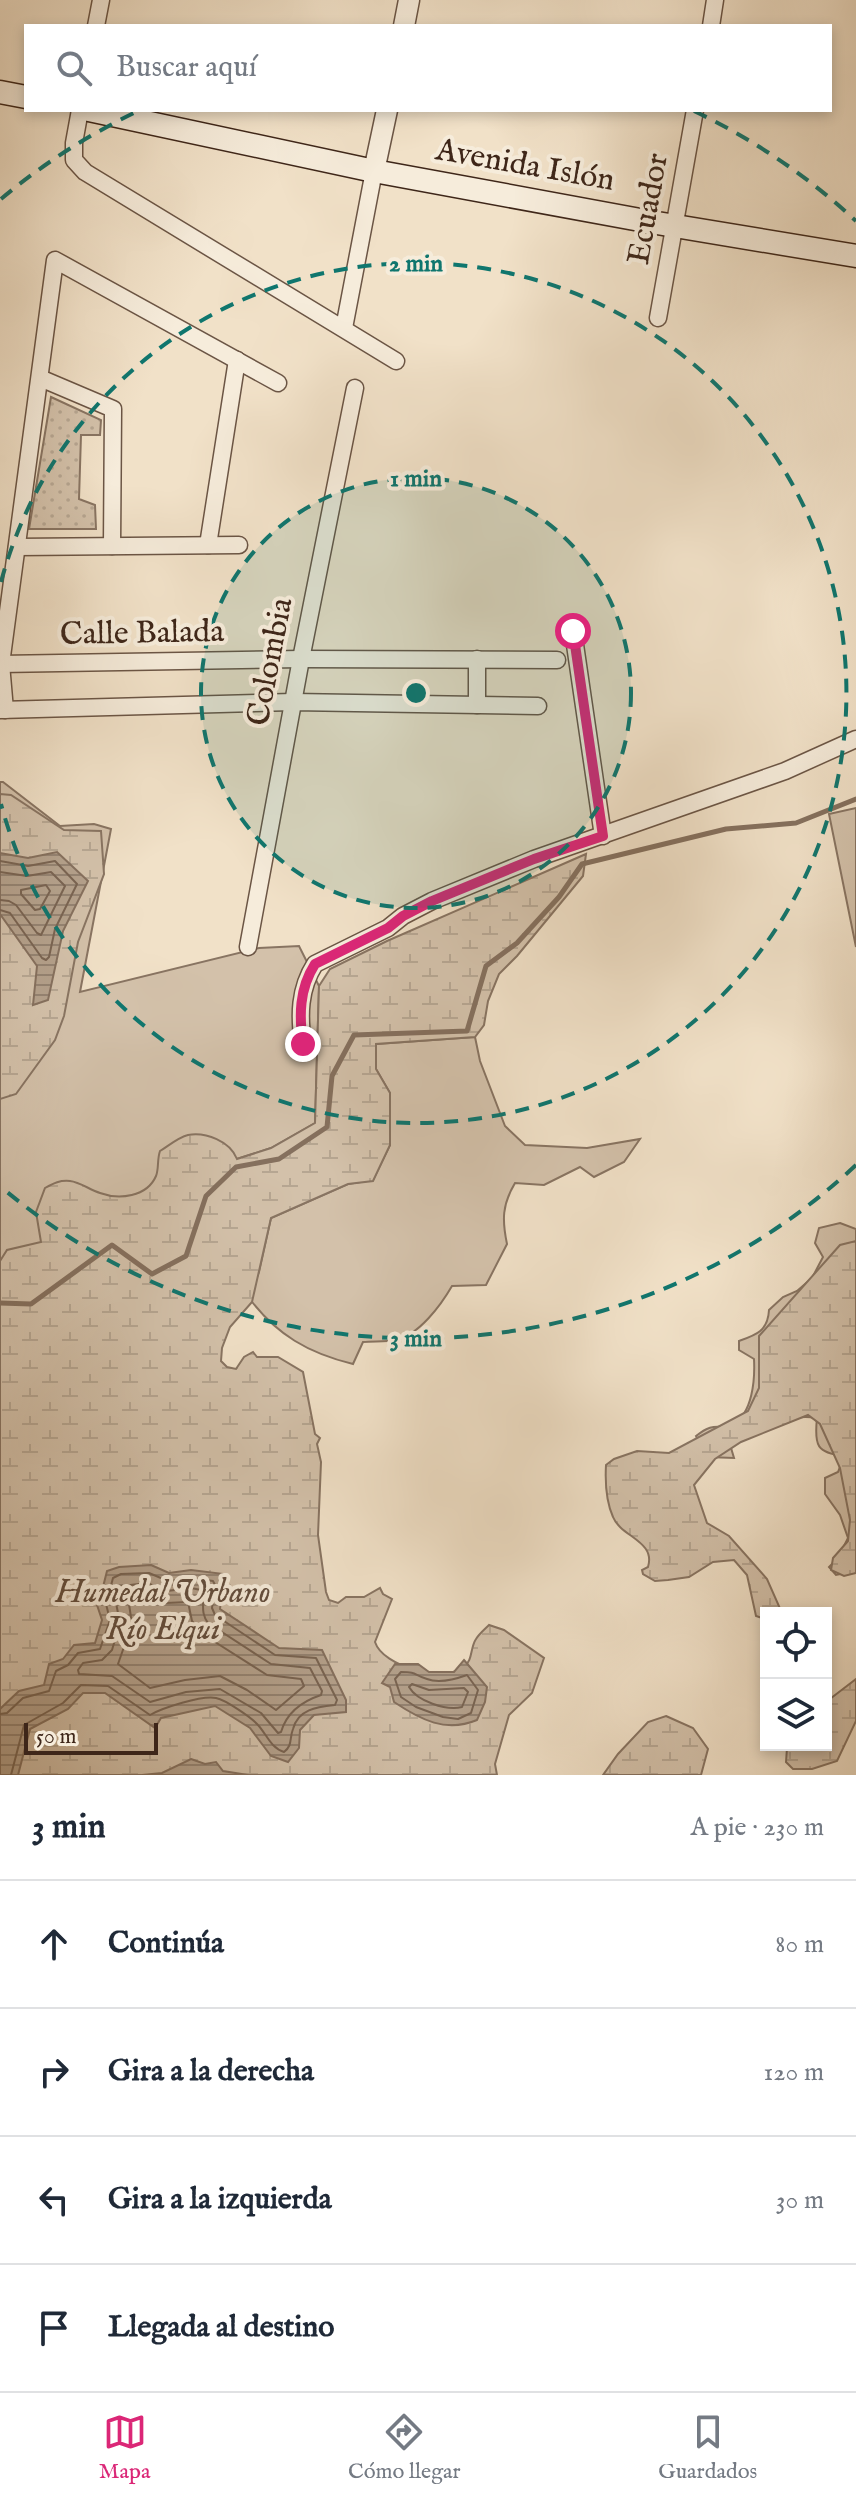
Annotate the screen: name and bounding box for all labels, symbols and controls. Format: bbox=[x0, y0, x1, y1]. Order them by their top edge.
search box bbox=[24, 24, 832, 112]
icon: search bbox=[52, 46, 96, 90]
text: Buscar aquí bbox=[116, 49, 257, 87]
street label: Avenida Islón bbox=[431, 130, 618, 202]
street label: Ecuador bbox=[619, 150, 679, 268]
text: 2 min bbox=[389, 249, 443, 280]
text: 1 min bbox=[390, 464, 442, 495]
street label: Colombia bbox=[238, 594, 304, 730]
street label: Calle Balada bbox=[60, 612, 225, 656]
route start bbox=[555, 613, 591, 649]
centre of rings bbox=[402, 679, 430, 707]
route end bbox=[285, 1026, 321, 1062]
text: 3 min bbox=[390, 1324, 442, 1355]
park label: Humedal Urbano Río Elqui bbox=[55, 1573, 270, 1651]
map controls bbox=[760, 1607, 832, 1751]
button: locate bbox=[760, 1607, 832, 1679]
button: layers bbox=[760, 1679, 832, 1751]
scale bar bbox=[24, 1719, 158, 1755]
text: 50 m bbox=[36, 1723, 77, 1751]
text: 3 min bbox=[32, 1806, 106, 1849]
text: A pie · 230 m bbox=[690, 1811, 824, 1844]
icon: ahead bbox=[32, 1922, 76, 1966]
text: Continúa bbox=[108, 1925, 224, 1963]
text: 80 m bbox=[775, 1928, 824, 1961]
icon: right bbox=[32, 2050, 76, 2094]
text: Gira a la derecha bbox=[108, 2053, 314, 2091]
text: 120 m bbox=[764, 2056, 824, 2089]
icon: left bbox=[32, 2178, 76, 2222]
text: Gira a la izquierda bbox=[108, 2181, 332, 2219]
text: 30 m bbox=[776, 2184, 824, 2217]
icon: arrive bbox=[32, 2306, 76, 2350]
text: Llegada al destino bbox=[108, 2309, 334, 2347]
tab: Mapa bbox=[99, 2410, 150, 2486]
tab: Cómo llegar bbox=[348, 2410, 461, 2486]
tab: Guardados bbox=[658, 2410, 757, 2486]

